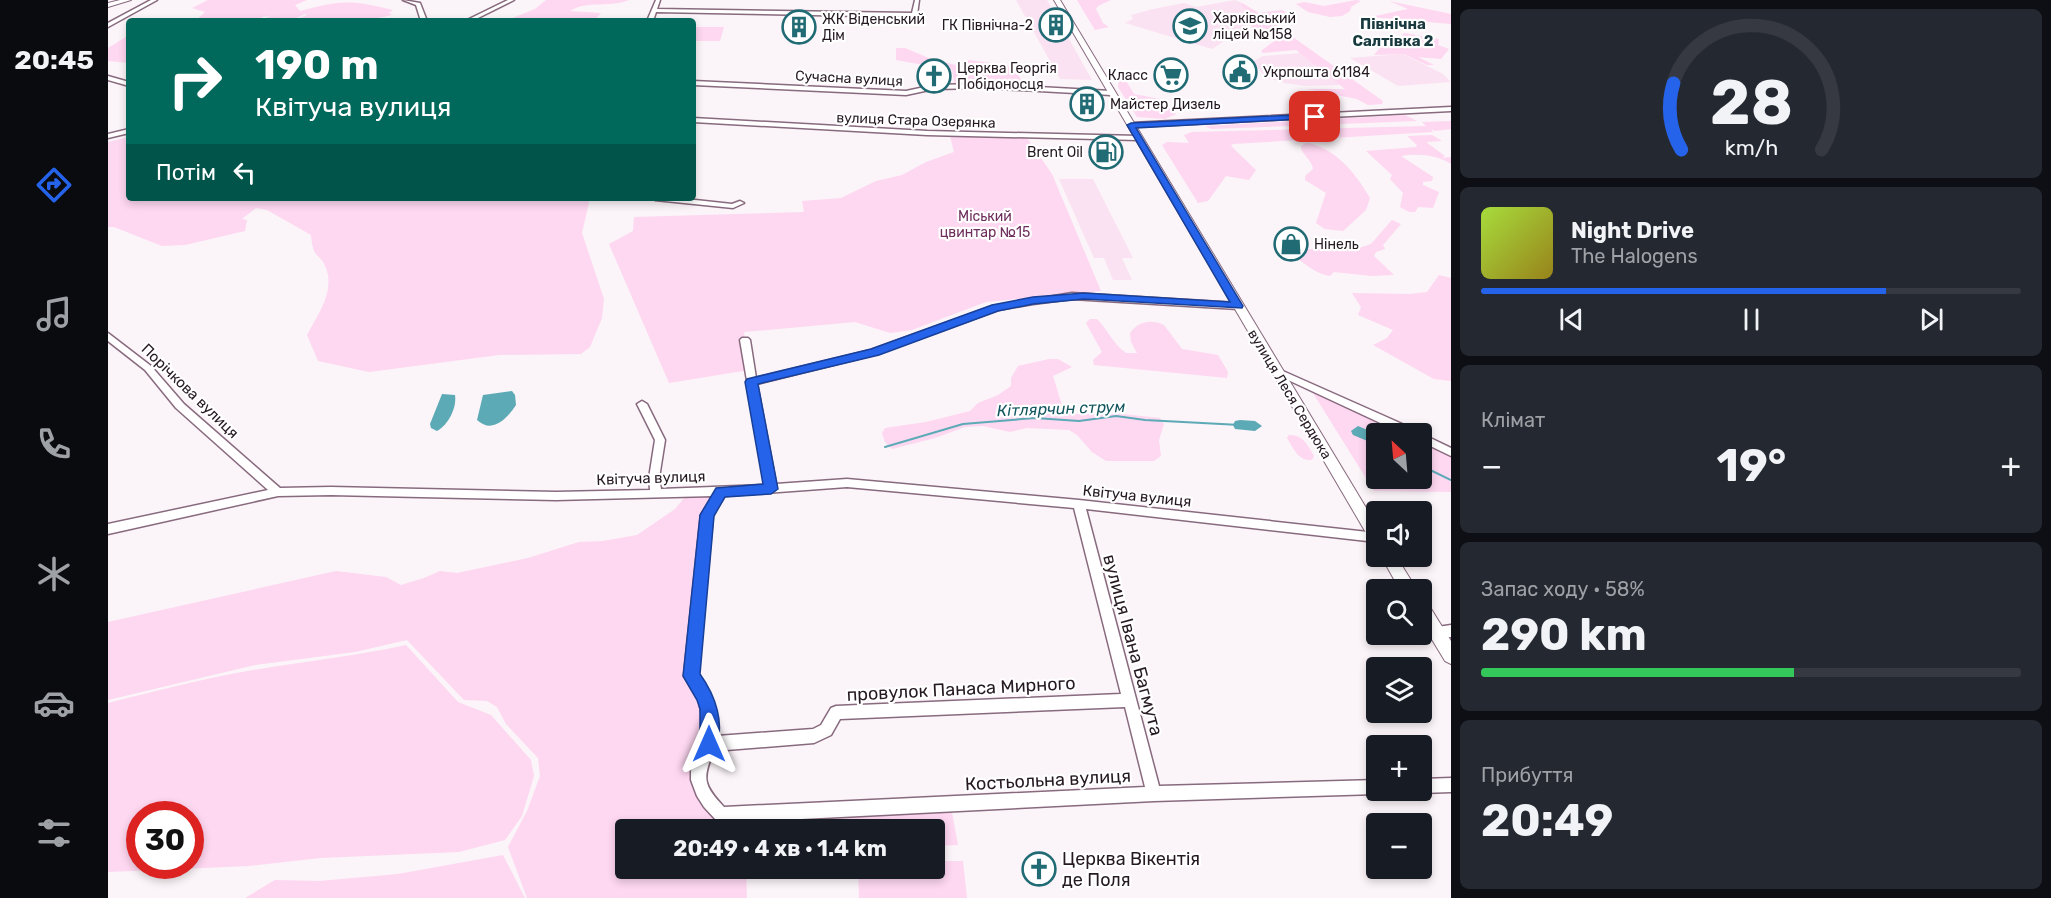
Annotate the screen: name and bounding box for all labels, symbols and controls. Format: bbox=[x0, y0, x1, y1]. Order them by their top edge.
building icon: ГК Північна-2 bbox=[1038, 7, 1074, 43]
school or university icon: Харківський ліцей №158 bbox=[1172, 8, 1208, 44]
building icon: ЖК Віденський Дім bbox=[781, 9, 817, 45]
place label: Харківський ліцей №158 bbox=[1213, 10, 1296, 43]
place label: ЖК Віденський Дім bbox=[822, 11, 925, 44]
district label: Північна Салтівка 2 bbox=[1352, 15, 1434, 50]
place label: ГК Північна-2 bbox=[942, 17, 1033, 34]
text: 190 m bbox=[255, 40, 379, 90]
icon: right bbox=[156, 42, 234, 120]
text: 20:45 bbox=[14, 44, 94, 76]
public building icon: Укрпошта 61184 bbox=[1222, 54, 1258, 90]
supermarket icon: Класс bbox=[1153, 57, 1189, 93]
church icon: Церква Георгія Побідоносця bbox=[916, 58, 952, 94]
place label: Церква Георгія Побідоносця bbox=[957, 60, 1057, 93]
place label: Укрпошта 61184 bbox=[1263, 64, 1370, 81]
street label: Сучасна вулиця bbox=[795, 67, 903, 90]
place label: Класс bbox=[1108, 67, 1148, 84]
text: 28 bbox=[1710, 67, 1792, 141]
building icon: Майстер Дизель bbox=[1069, 86, 1105, 122]
text: Квітуча вулиця bbox=[255, 91, 452, 123]
pin bbox=[1289, 91, 1340, 142]
place label: Майстер Дизель bbox=[1110, 96, 1220, 113]
icon: arrive bbox=[1298, 100, 1331, 133]
street label: вулиця Стара Озерянка bbox=[836, 109, 996, 132]
fuel station icon: Brent Oil bbox=[1088, 134, 1124, 170]
text: km/h bbox=[1724, 136, 1778, 161]
place label: Brent Oil bbox=[1027, 144, 1083, 161]
icon: left bbox=[228, 156, 261, 189]
text: Потім bbox=[156, 159, 216, 186]
icon: directions bbox=[33, 164, 75, 206]
park label: Міський цвинтар №15 bbox=[940, 208, 1030, 241]
text: Night Drive bbox=[1571, 217, 1694, 244]
shop icon: Нінель bbox=[1273, 226, 1309, 262]
place label: Нінель bbox=[1314, 236, 1359, 253]
text: The Halogens bbox=[1571, 244, 1698, 268]
icon: music bbox=[33, 293, 75, 335]
icon: previous bbox=[1555, 303, 1588, 336]
icon: pause bbox=[1735, 303, 1768, 336]
icon: next bbox=[1915, 303, 1948, 336]
street label: вулиця Леся Сердюка bbox=[1244, 326, 1335, 462]
street label: Порічкова вулиця bbox=[138, 340, 242, 442]
water label: Кітлярчин струм bbox=[997, 397, 1126, 420]
text: Клімат bbox=[1481, 408, 1545, 432]
icon: phone bbox=[33, 423, 75, 465]
north arrow bbox=[1366, 423, 1432, 489]
map controls bbox=[1366, 423, 1432, 879]
text: 19° bbox=[1717, 439, 1786, 492]
text: − bbox=[1481, 446, 1502, 485]
text: + bbox=[2000, 446, 2021, 485]
street label: Квітуча вулиця bbox=[596, 467, 706, 489]
street label: Квітуча вулиця bbox=[1082, 481, 1192, 511]
button: sound bbox=[1366, 501, 1432, 567]
street label: вулиця Івана Багмута bbox=[1098, 552, 1168, 738]
icon: climate bbox=[33, 553, 75, 595]
text: Запас ходу · 58% bbox=[1481, 577, 1645, 601]
button: search bbox=[1366, 579, 1432, 645]
text: 290 km bbox=[1481, 608, 1647, 661]
button: layers bbox=[1366, 657, 1432, 723]
street label: провулок Панаса Мирного bbox=[846, 672, 1076, 706]
icon: car bbox=[33, 682, 75, 724]
position arrow bbox=[677, 712, 741, 776]
button: + bbox=[1366, 735, 1432, 801]
text: Прибуття bbox=[1481, 763, 1573, 787]
street label: Костьольна вулиця bbox=[964, 765, 1132, 795]
text: 20:49 bbox=[1481, 794, 1613, 847]
speed limit sign: 30 bbox=[126, 801, 204, 879]
icon: filters bbox=[33, 812, 75, 854]
button: − bbox=[1366, 813, 1432, 879]
text: 20:49 · 4 хв · 1.4 km bbox=[673, 835, 887, 862]
place label: Церква Вікентія де Поля bbox=[1062, 848, 1200, 891]
church icon: Церква Вікентія де Поля bbox=[1021, 851, 1057, 887]

